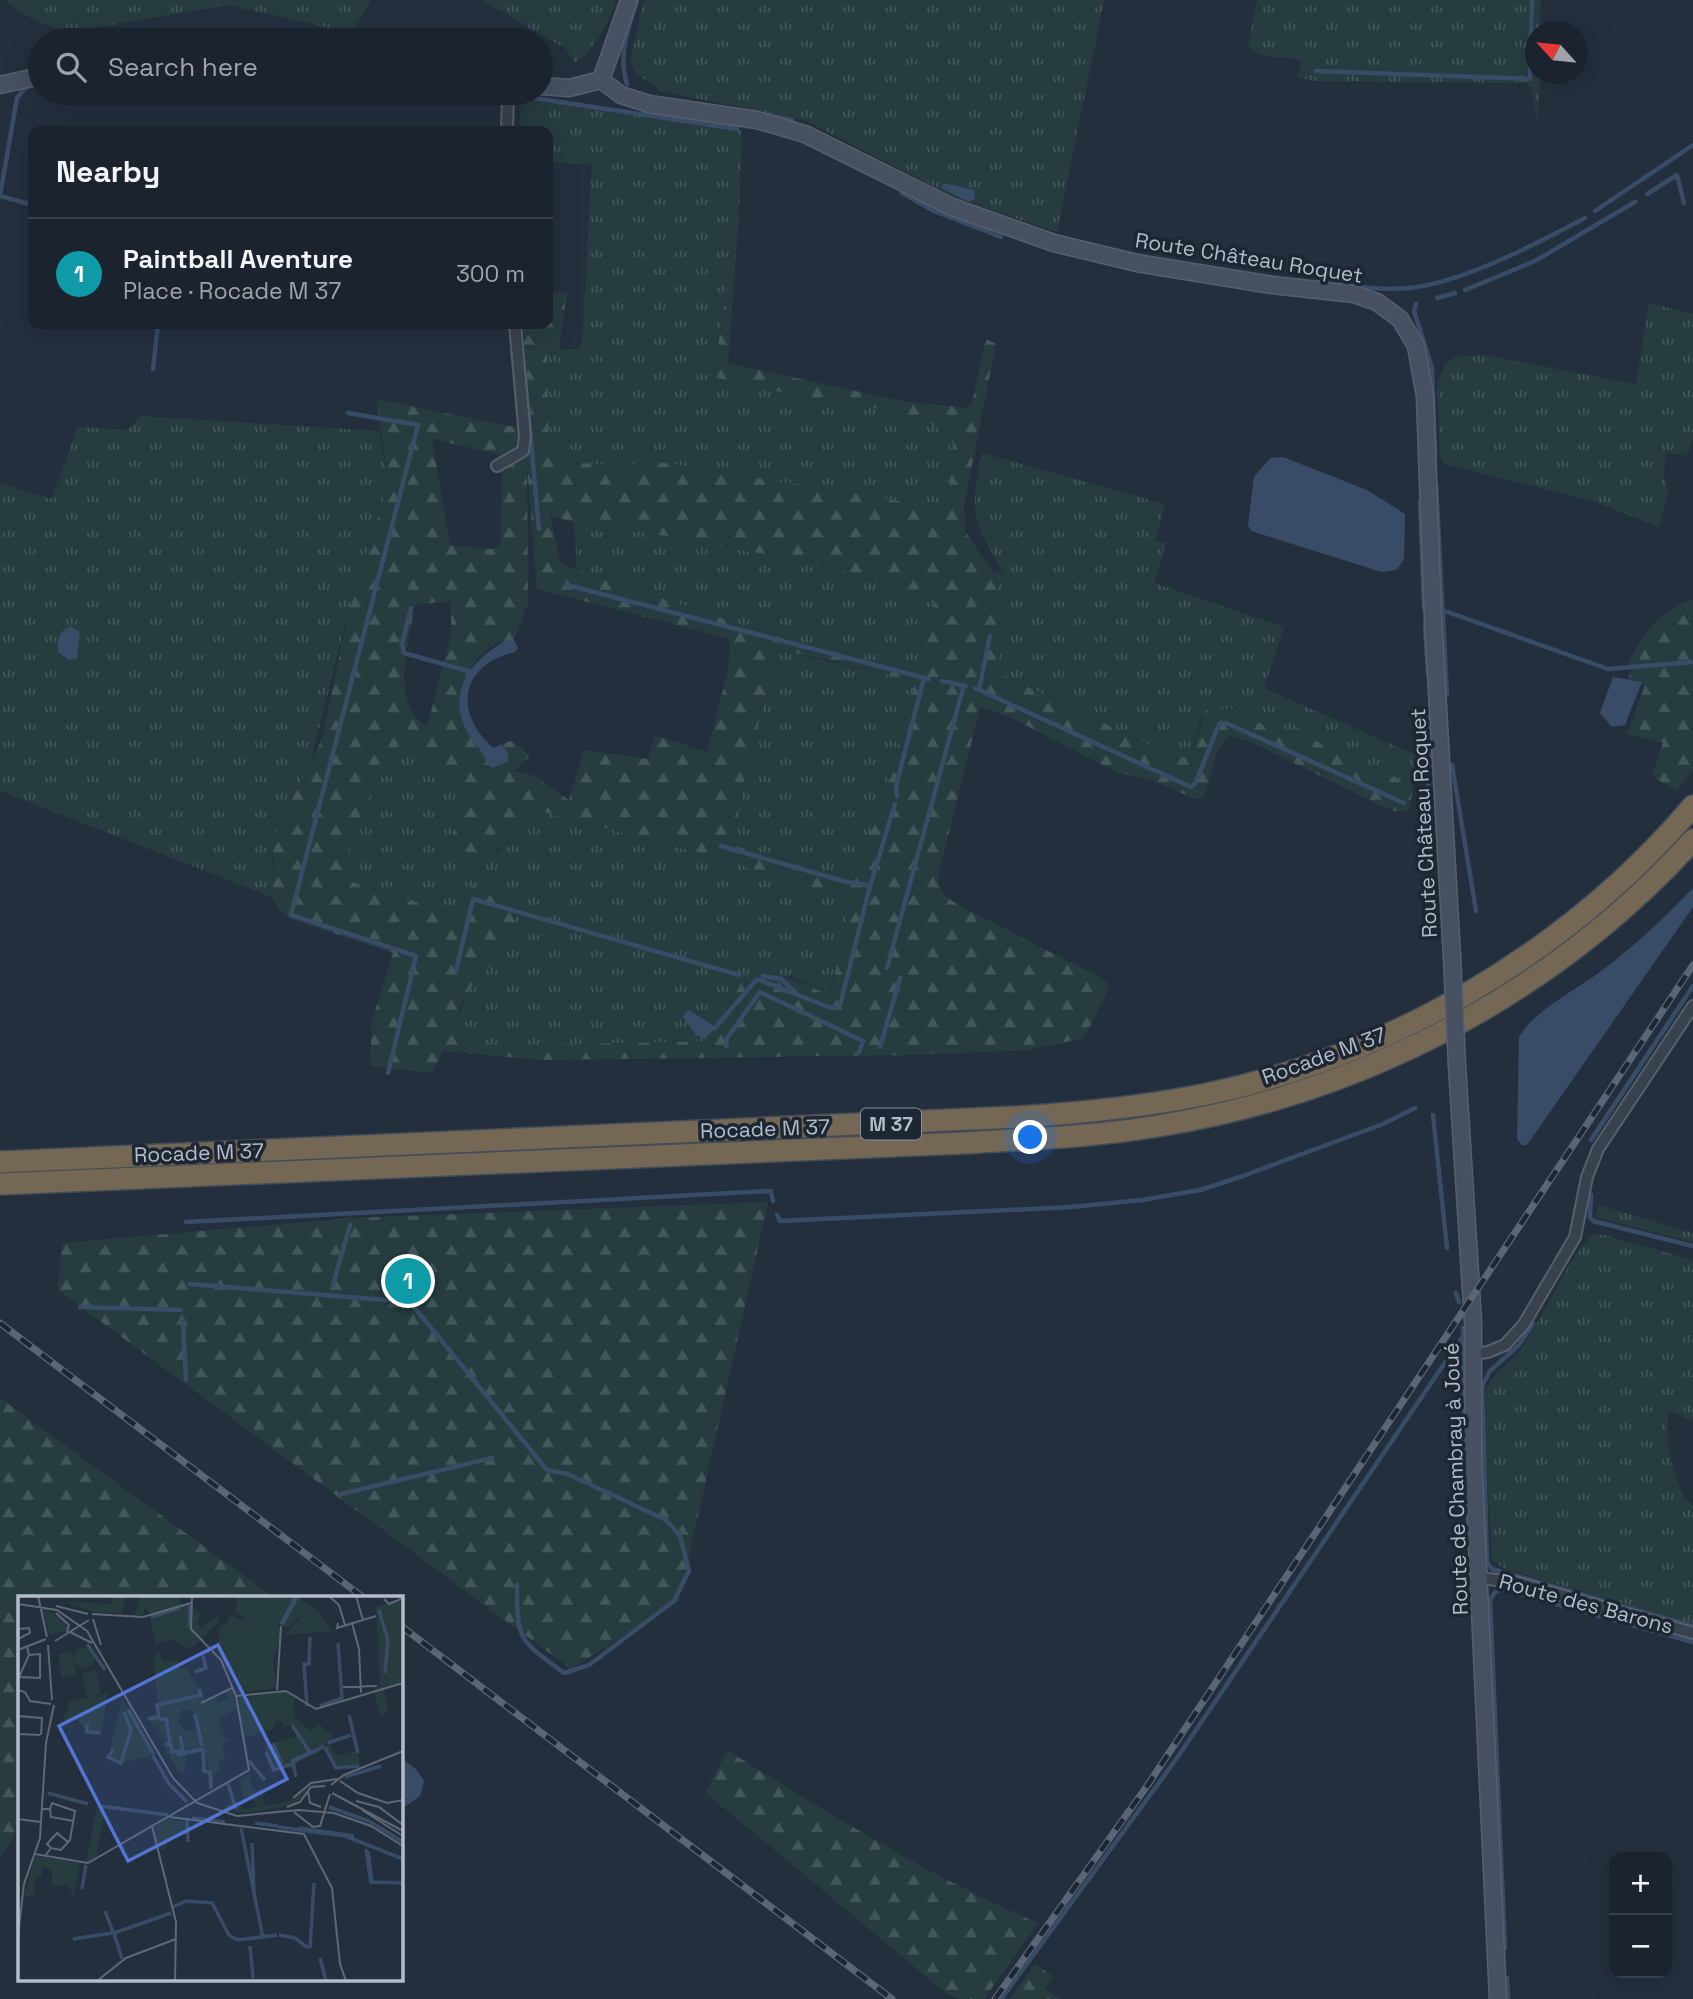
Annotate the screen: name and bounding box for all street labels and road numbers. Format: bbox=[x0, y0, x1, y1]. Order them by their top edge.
street label: Route Château Roquet bbox=[1133, 226, 1365, 289]
street label: Route Château Roquet bbox=[1404, 707, 1443, 939]
street label: Rocade M 37 bbox=[1258, 1021, 1390, 1090]
road number: M 37 bbox=[861, 1108, 921, 1140]
street label: Rocade M 37 bbox=[700, 1113, 831, 1144]
street label: Rocade M 37 bbox=[134, 1137, 265, 1168]
street label: Route de Chambray à Joué bbox=[1437, 1342, 1474, 1616]
street label: Route des Barons bbox=[1496, 1567, 1676, 1640]

